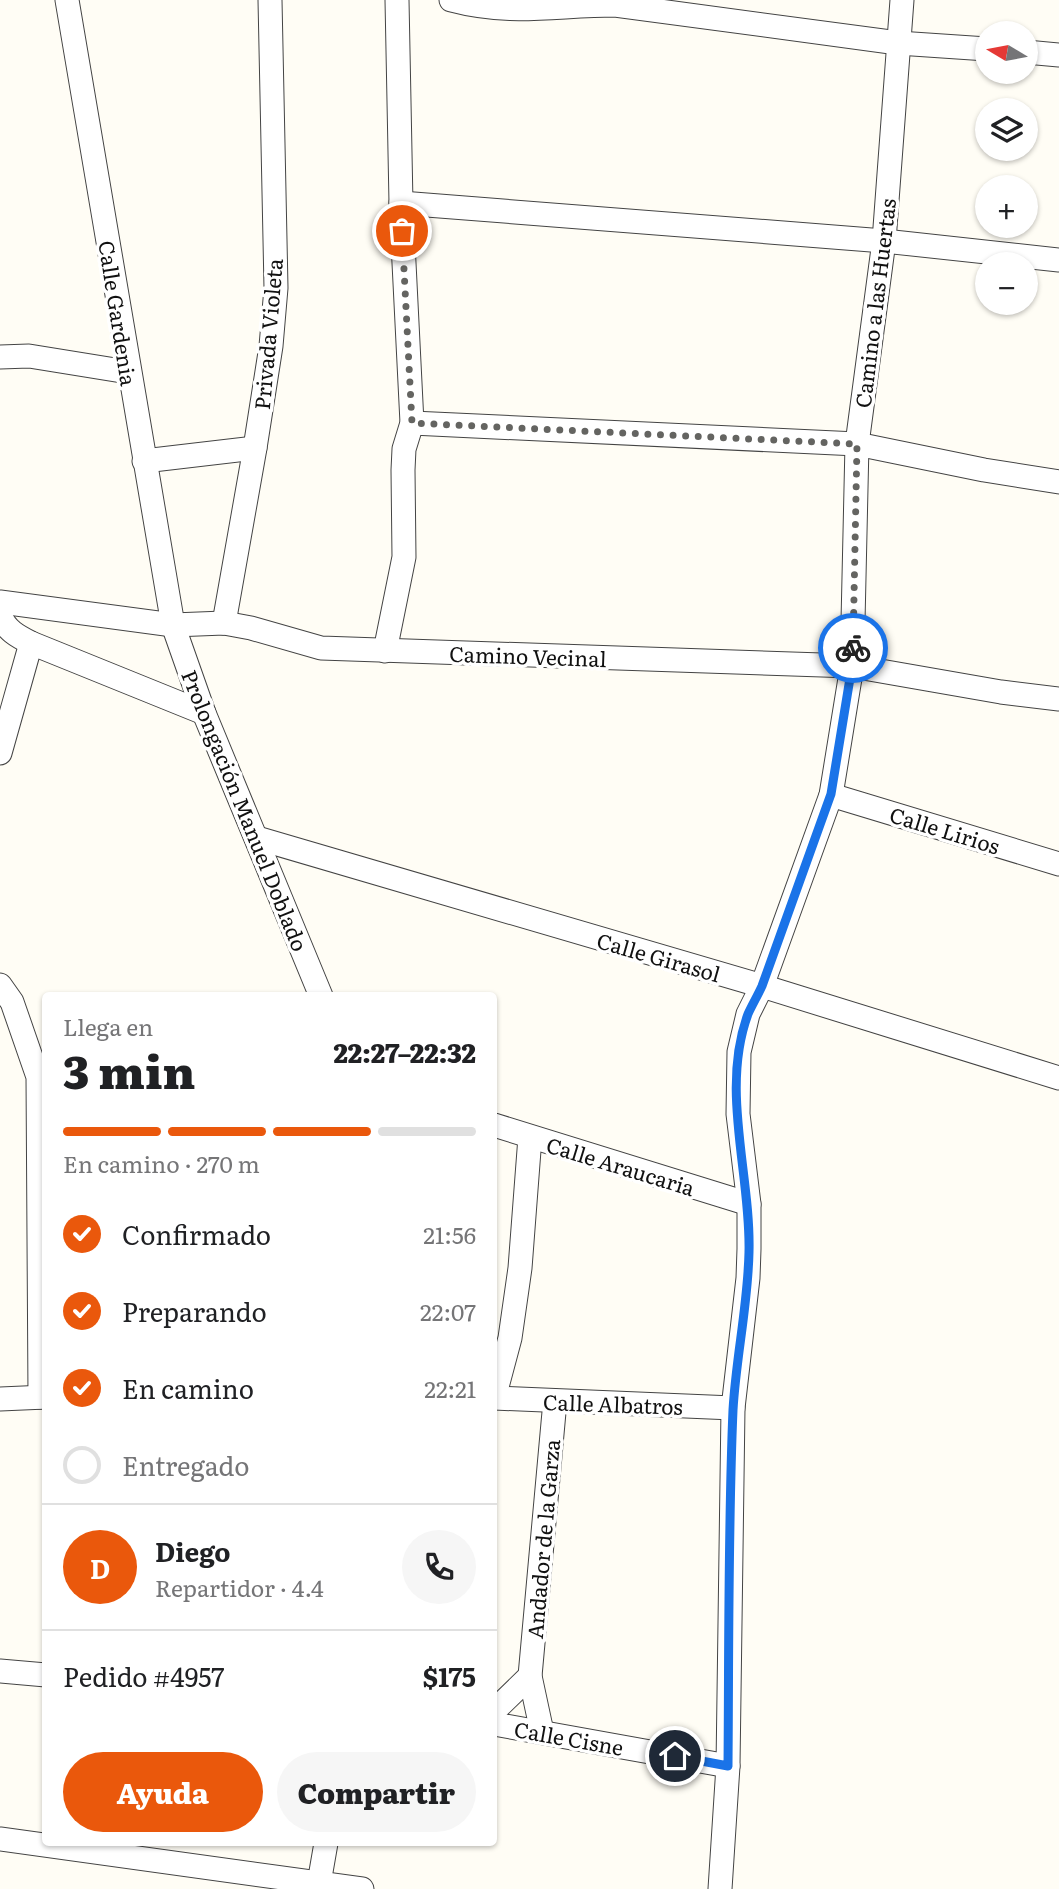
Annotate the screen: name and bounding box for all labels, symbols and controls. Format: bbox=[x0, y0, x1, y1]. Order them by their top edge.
north arrow bbox=[975, 21, 1038, 84]
map controls bbox=[975, 21, 1038, 315]
button: layers bbox=[975, 98, 1038, 161]
button: + bbox=[975, 175, 1038, 238]
street label: Camino a las Huertas bbox=[846, 197, 902, 409]
pin bbox=[372, 201, 432, 261]
icon: bag bbox=[383, 212, 421, 250]
street label: Calle Gardenia bbox=[92, 238, 146, 389]
button: − bbox=[975, 252, 1038, 315]
street label: Privada Violeta bbox=[245, 256, 289, 411]
courier bbox=[818, 613, 888, 683]
icon: bike bbox=[834, 629, 872, 667]
street label: Camino Vecinal bbox=[449, 637, 607, 673]
street label: Prolongación Manuel Doblado bbox=[175, 665, 317, 955]
street label: Calle Lirios bbox=[886, 798, 1004, 860]
street label: Calle Girasol bbox=[594, 924, 724, 988]
text: Llega en bbox=[63, 1009, 153, 1043]
text: 22:27–22:32 bbox=[333, 1032, 476, 1071]
text: 3 min bbox=[63, 1035, 195, 1103]
street label: Calle Araucaria bbox=[543, 1128, 700, 1202]
text: En camino · 270 m bbox=[63, 1146, 260, 1180]
text: Confirmado bbox=[122, 1214, 271, 1253]
icon: check bbox=[63, 1215, 101, 1253]
text: 21:56 bbox=[423, 1217, 476, 1251]
text: Preparando bbox=[122, 1291, 267, 1330]
icon: check bbox=[63, 1292, 101, 1330]
text: 22:07 bbox=[420, 1294, 476, 1328]
text: En camino bbox=[122, 1368, 254, 1407]
icon: check bbox=[63, 1369, 101, 1407]
text: 22:21 bbox=[424, 1371, 476, 1405]
street label: Calle Albatros bbox=[543, 1385, 683, 1421]
street label: Andador de la Garza bbox=[518, 1437, 566, 1640]
text: Entregado bbox=[122, 1445, 249, 1484]
button: phone bbox=[402, 1530, 476, 1604]
text: Diego bbox=[155, 1531, 231, 1570]
text: D bbox=[90, 1548, 110, 1587]
text: Repartidor · 4.4 bbox=[155, 1570, 324, 1604]
text: Pedido #4957 bbox=[63, 1656, 225, 1695]
text: $175 bbox=[423, 1656, 476, 1695]
street label: Calle Cisne bbox=[512, 1712, 626, 1762]
pin bbox=[645, 1726, 705, 1786]
icon: home bbox=[656, 1737, 694, 1775]
button: Ayuda bbox=[63, 1752, 263, 1832]
button: Compartir bbox=[277, 1752, 476, 1832]

